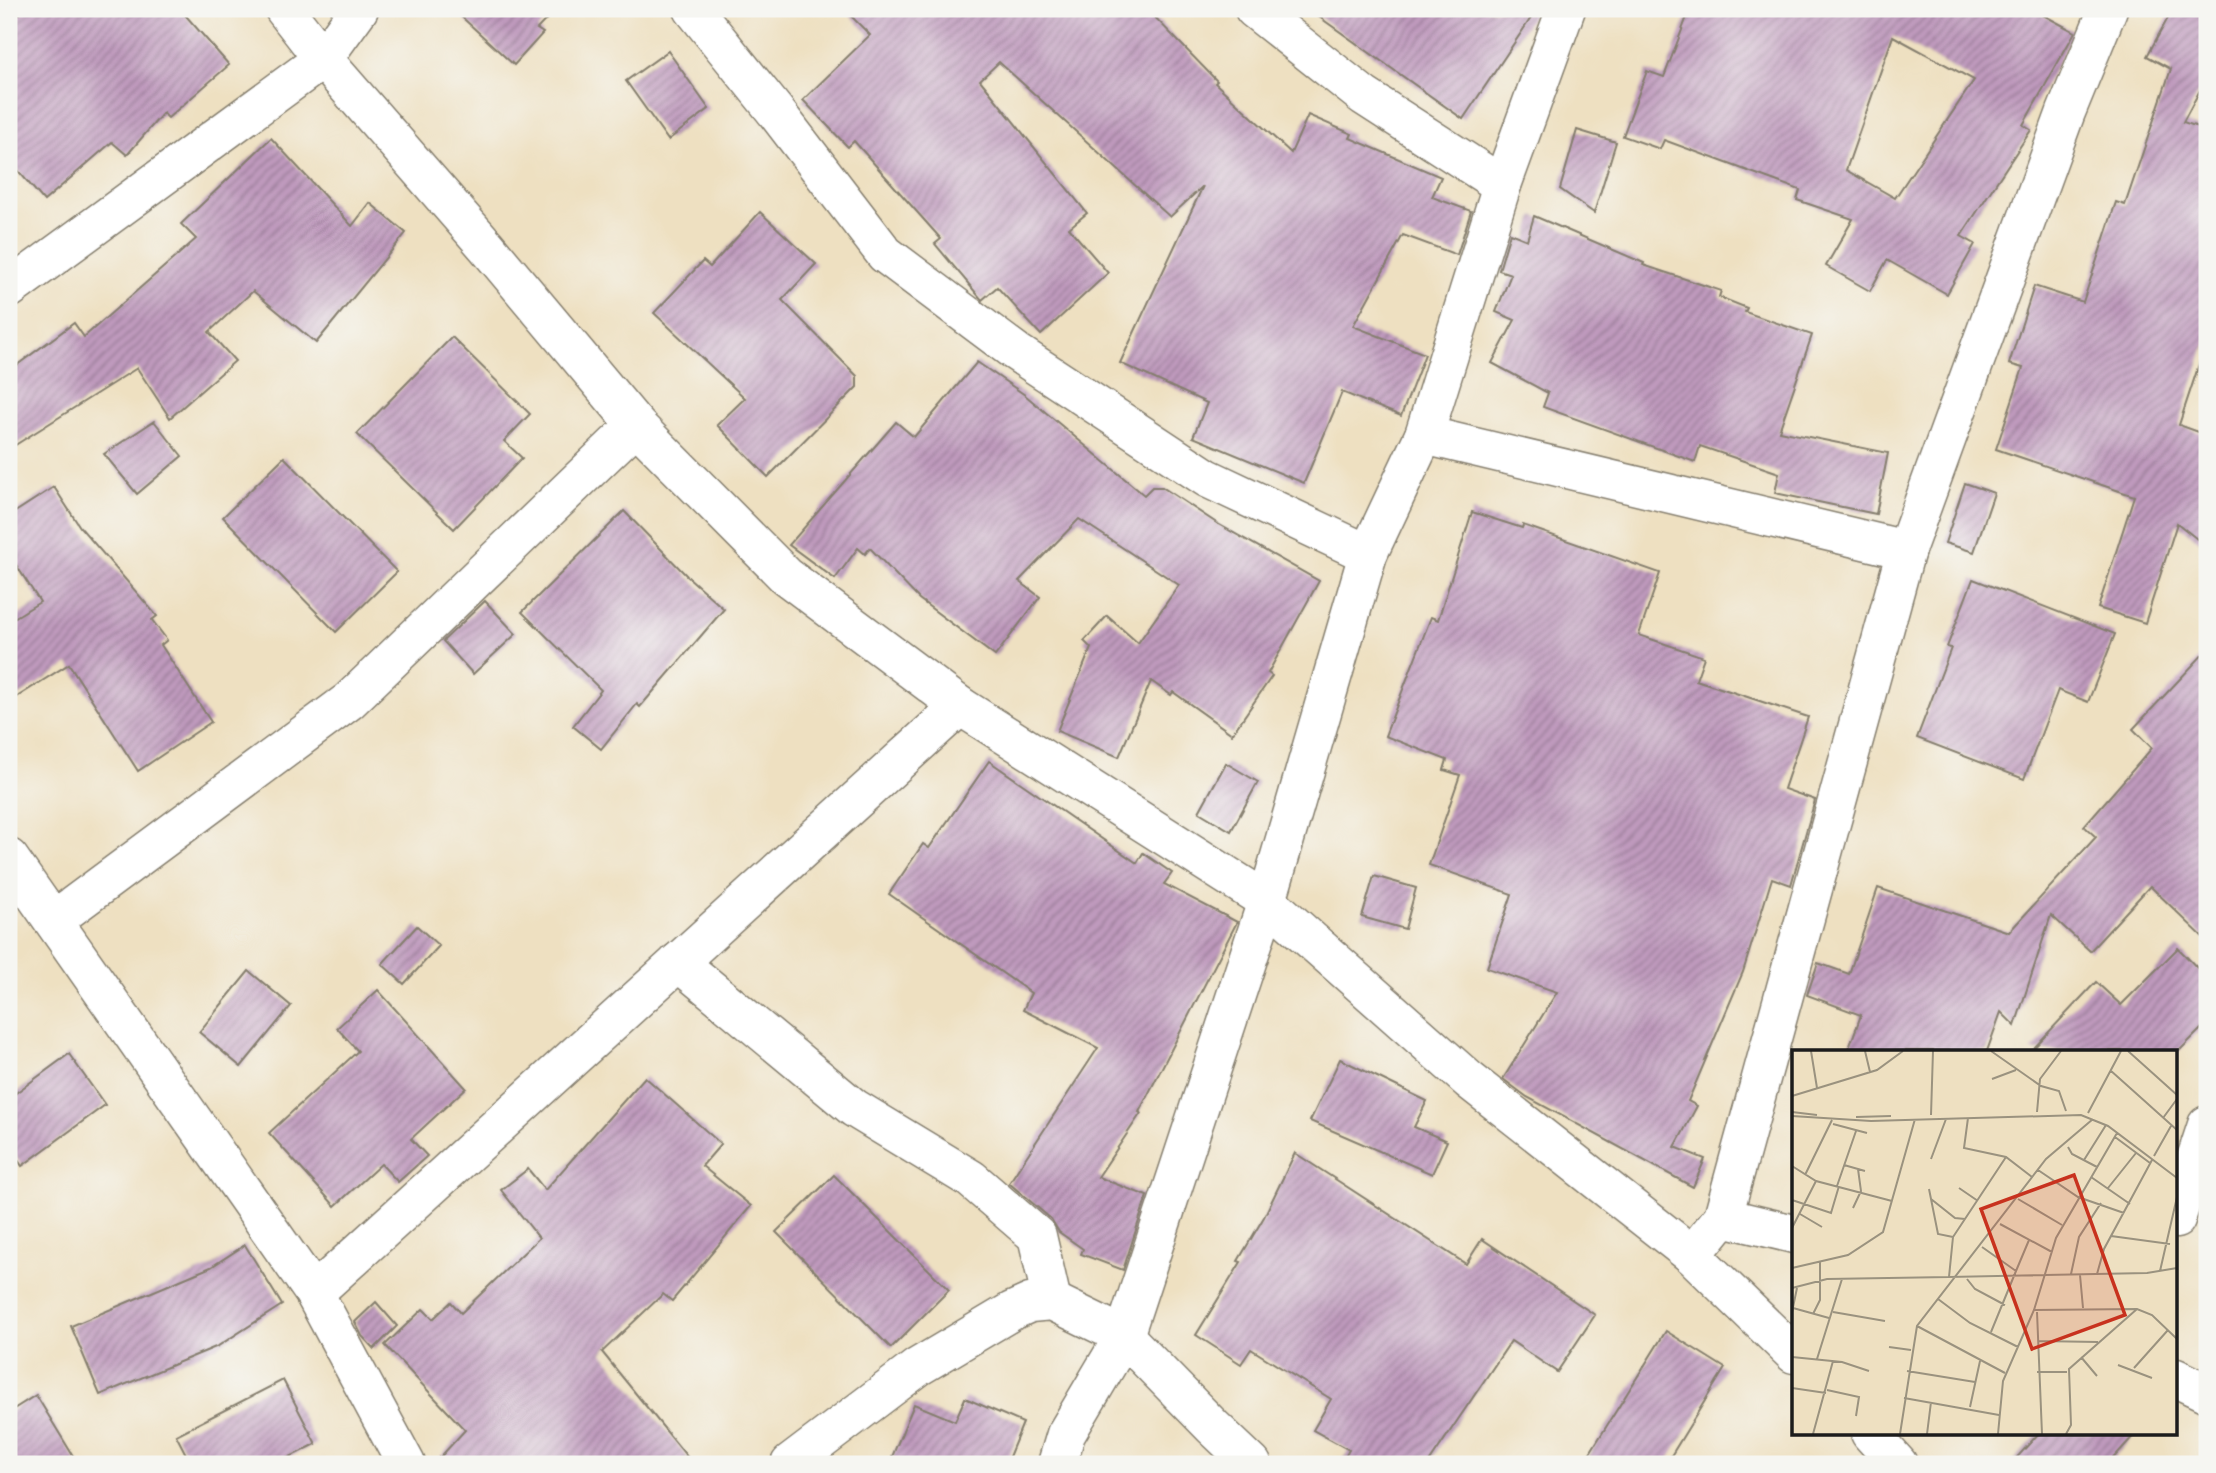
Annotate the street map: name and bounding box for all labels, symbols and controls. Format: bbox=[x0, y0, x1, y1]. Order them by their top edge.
inset map bbox=[1792, 1050, 2178, 1434]

